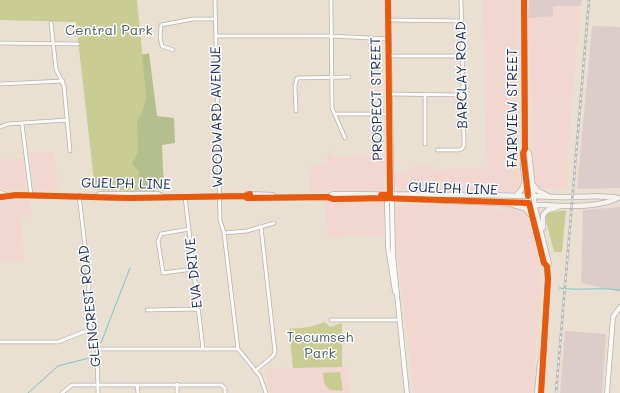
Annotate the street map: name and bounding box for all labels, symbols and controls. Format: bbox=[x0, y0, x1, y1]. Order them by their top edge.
street label: BARCLAY ROAD bbox=[453, 21, 471, 129]
park label: Central Park bbox=[65, 23, 153, 39]
street label: PROSPECT STREET bbox=[368, 37, 386, 161]
street label: WOODWARD AVENUE bbox=[207, 46, 227, 188]
street label: FAIRVIEW STREET bbox=[505, 48, 521, 168]
street label: GUELPH LINE bbox=[81, 175, 171, 193]
street label: GUELPH LINE bbox=[408, 179, 498, 199]
street label: EVA DRIVE bbox=[182, 237, 206, 309]
street label: GLENCREST ROAD bbox=[75, 244, 105, 368]
park label: Tecumseh Park bbox=[287, 330, 353, 362]

